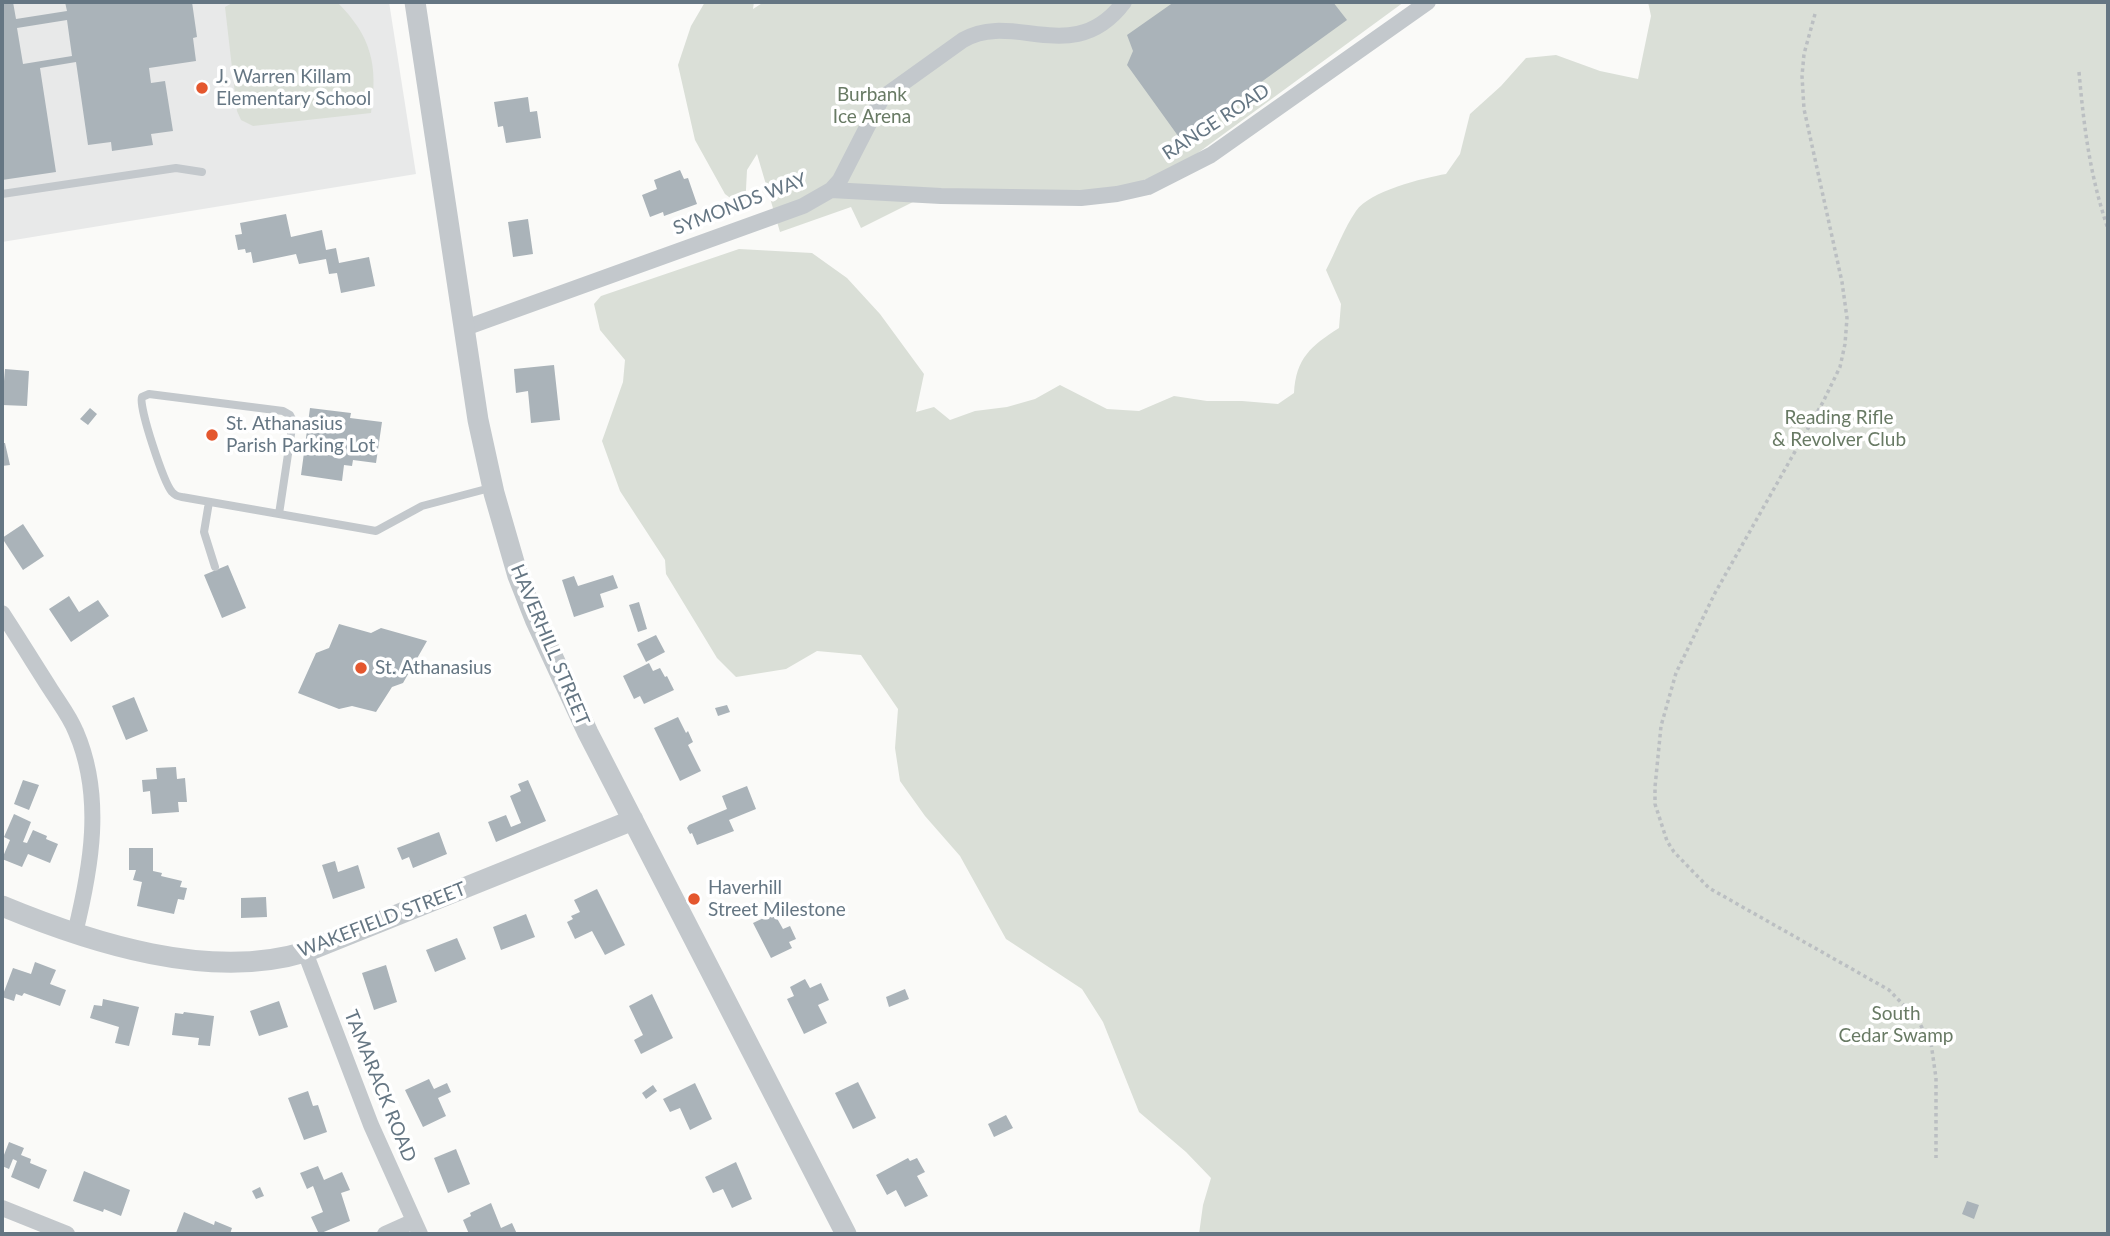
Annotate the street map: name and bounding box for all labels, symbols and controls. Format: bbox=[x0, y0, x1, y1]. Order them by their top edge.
place label: J. Warren Killam Elementary School bbox=[216, 66, 371, 110]
street label: RANGE ROAD bbox=[1158, 79, 1274, 165]
marker: J. Warren Killam Elementary School bbox=[194, 80, 210, 96]
park label: Burbank Ice Arena bbox=[833, 84, 911, 128]
street label: SYMONDS WAY bbox=[670, 168, 810, 240]
park label: Reading Rifle & Revolver Club bbox=[1772, 407, 1906, 451]
place label: St. Athanasius Parish Parking Lot bbox=[226, 413, 375, 457]
marker: St. Athanasius Parish Parking Lot bbox=[204, 427, 220, 443]
street label: HAVERHILL STREET bbox=[506, 561, 594, 729]
place label: St. Athanasius bbox=[375, 657, 492, 679]
marker: St. Athanasius bbox=[353, 660, 369, 676]
street label: WAKEFIELD STREET bbox=[295, 877, 469, 963]
place label: Haverhill Street Milestone bbox=[708, 877, 846, 921]
marker: Haverhill Street Milestone bbox=[686, 891, 702, 907]
park label: South Cedar Swamp bbox=[1839, 1003, 1953, 1047]
street label: TAMARACK ROAD bbox=[339, 1007, 421, 1165]

